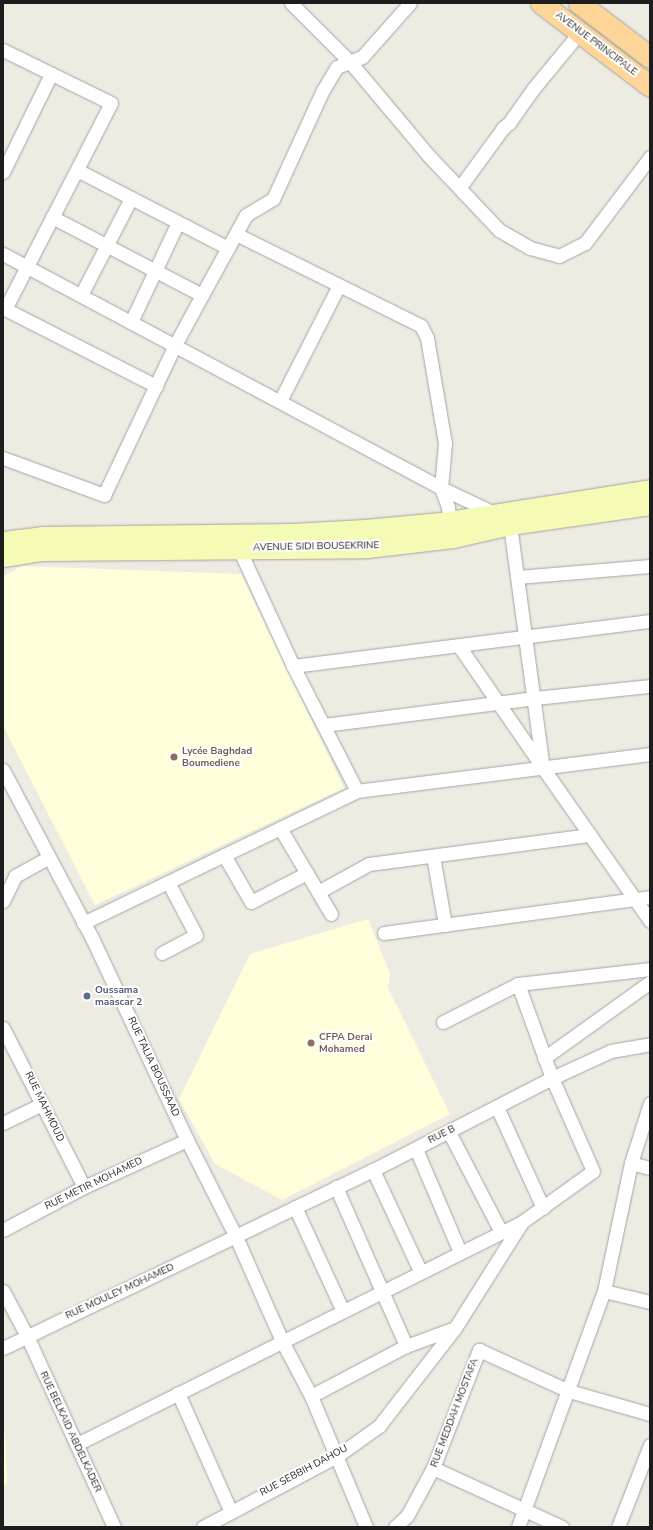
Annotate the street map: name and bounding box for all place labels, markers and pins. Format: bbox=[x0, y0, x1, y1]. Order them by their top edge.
place label: Lycée Baghdad Boumediene bbox=[182, 745, 252, 768]
marker: Lycée Baghdad Boumediene bbox=[169, 752, 179, 762]
place label: Oussama maascar 2 bbox=[95, 984, 142, 1008]
marker: Oussama maascar 2 bbox=[82, 991, 92, 1001]
place label: CFPA Derai Mohamed bbox=[319, 1031, 372, 1054]
marker: CFPA Derai Mohamed bbox=[306, 1038, 316, 1048]

